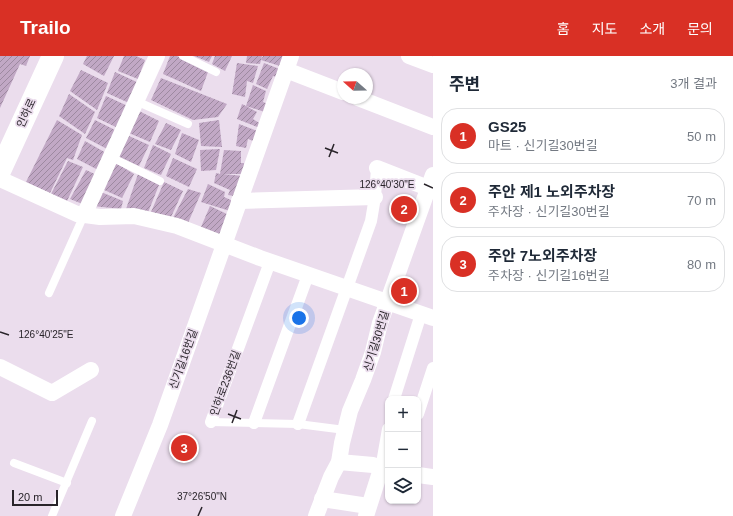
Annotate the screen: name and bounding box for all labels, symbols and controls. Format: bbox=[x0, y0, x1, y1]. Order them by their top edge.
text: Trailo bbox=[20, 17, 71, 38]
text: 홈 bbox=[557, 21, 570, 37]
text: 지도 bbox=[592, 21, 617, 37]
text: 소개 bbox=[639, 21, 665, 37]
text: 문의 bbox=[687, 21, 713, 37]
north arrow bbox=[337, 68, 373, 104]
text: 주변 bbox=[449, 75, 480, 94]
text: 3개 결과 bbox=[670, 76, 717, 91]
street label: 인하로 bbox=[14, 97, 38, 129]
text: GS25 bbox=[488, 118, 526, 135]
text: 1 bbox=[459, 129, 467, 144]
text: 50 m bbox=[687, 129, 716, 144]
text: 마트 · 신기길30번길 bbox=[488, 138, 598, 153]
text: 126°40'30"E bbox=[359, 179, 415, 190]
text: 주안 제1 노외주차장 bbox=[488, 183, 615, 200]
text: 2 bbox=[459, 193, 467, 208]
text: 70 m bbox=[687, 193, 716, 208]
pin: 2 bbox=[391, 194, 417, 224]
text: 주차장 · 신기길30번길 bbox=[488, 204, 610, 219]
text: 주안 7노외주차장 bbox=[488, 247, 597, 264]
text: 3 bbox=[459, 257, 467, 272]
text: 80 m bbox=[687, 257, 716, 272]
text: 주차장 · 신기길16번길 bbox=[488, 268, 610, 283]
pin: 1 bbox=[391, 276, 417, 306]
your location bbox=[289, 308, 309, 328]
street label: 신기길30번길 bbox=[361, 309, 391, 373]
street label: 신기길16번길 bbox=[167, 327, 199, 391]
text: 126°40'25"E bbox=[18, 329, 74, 340]
street label: 인하로236번길 bbox=[208, 349, 242, 417]
map controls bbox=[385, 396, 421, 504]
button: + bbox=[385, 396, 421, 432]
button: − bbox=[385, 432, 421, 468]
pin: 3 bbox=[171, 433, 197, 463]
button: layers bbox=[385, 468, 421, 504]
scale bar bbox=[12, 488, 58, 507]
text: 20 m bbox=[18, 491, 42, 503]
text: 37°26'50"N bbox=[177, 491, 227, 502]

